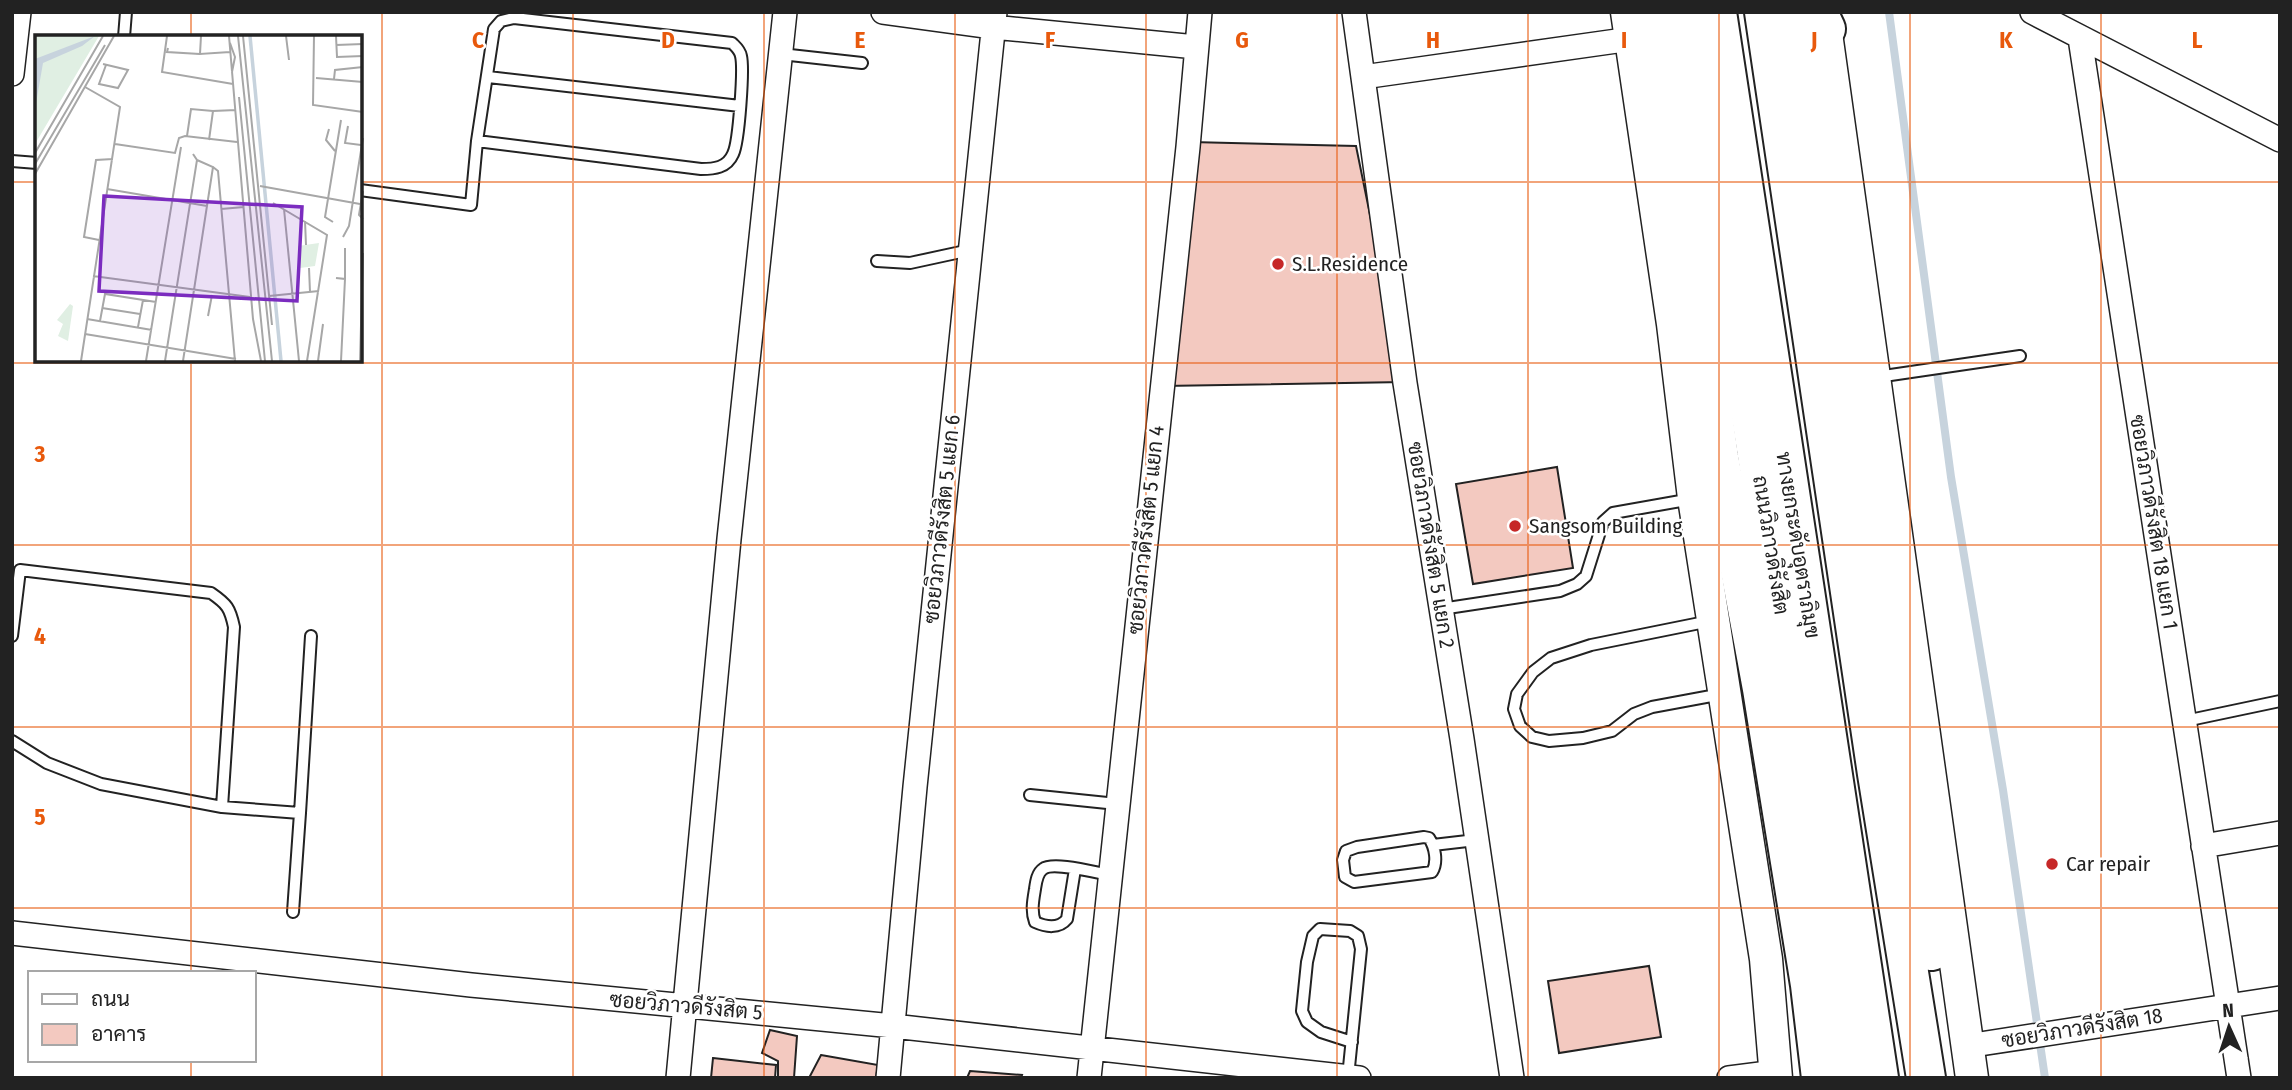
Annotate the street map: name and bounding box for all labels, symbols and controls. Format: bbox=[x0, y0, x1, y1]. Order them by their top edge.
text: C bbox=[472, 26, 484, 54]
text: D bbox=[661, 26, 675, 54]
text: E bbox=[855, 26, 866, 54]
text: F bbox=[1045, 26, 1055, 54]
text: G bbox=[1235, 26, 1249, 54]
text: H bbox=[1426, 26, 1440, 54]
text: I bbox=[1621, 26, 1627, 54]
text: J bbox=[1810, 26, 1817, 54]
text: K bbox=[1999, 26, 2013, 54]
text: L bbox=[2192, 26, 2203, 54]
inset map bbox=[35, 35, 362, 362]
place label: S.L.Residence bbox=[1292, 251, 1408, 277]
marker: S.L.Residence bbox=[1270, 256, 1286, 272]
street label: ซอยวิภาวดีรังสิต 5 แยก 6 bbox=[918, 413, 966, 625]
street label: ซอยวิภาวดีรังสิต 18 แยก 1 bbox=[2124, 413, 2184, 631]
street label: ซอยวิภาวดีรังสิต 5 แยก 4 bbox=[1122, 424, 1170, 636]
text: 3 bbox=[34, 440, 46, 468]
street label: ซอยวิภาวดีรังสิต 5 แยก 2 bbox=[1402, 440, 1460, 650]
street label: ทางยกระดับอุตราภิมุข bbox=[1769, 450, 1826, 640]
street label: ถนนวิภาวดีรังสิต bbox=[1747, 474, 1795, 616]
place label: Sangsom Building bbox=[1529, 513, 1682, 539]
marker: Sangsom Building bbox=[1507, 518, 1523, 534]
text: 4 bbox=[34, 622, 46, 650]
text: 5 bbox=[34, 803, 46, 831]
place label: Car repair bbox=[2066, 851, 2151, 877]
marker: Car repair bbox=[2044, 856, 2060, 872]
legend bbox=[28, 971, 256, 1062]
text: ถนน bbox=[91, 986, 130, 1012]
street label: ซอยวิภาวดีรังสิต 5 bbox=[608, 986, 764, 1026]
north arrow bbox=[2194, 992, 2264, 1062]
text: N bbox=[2222, 999, 2234, 1022]
street label: ซอยวิภาวดีรังสิต 18 bbox=[2000, 1002, 2164, 1054]
text: อาคาร bbox=[91, 1021, 147, 1047]

